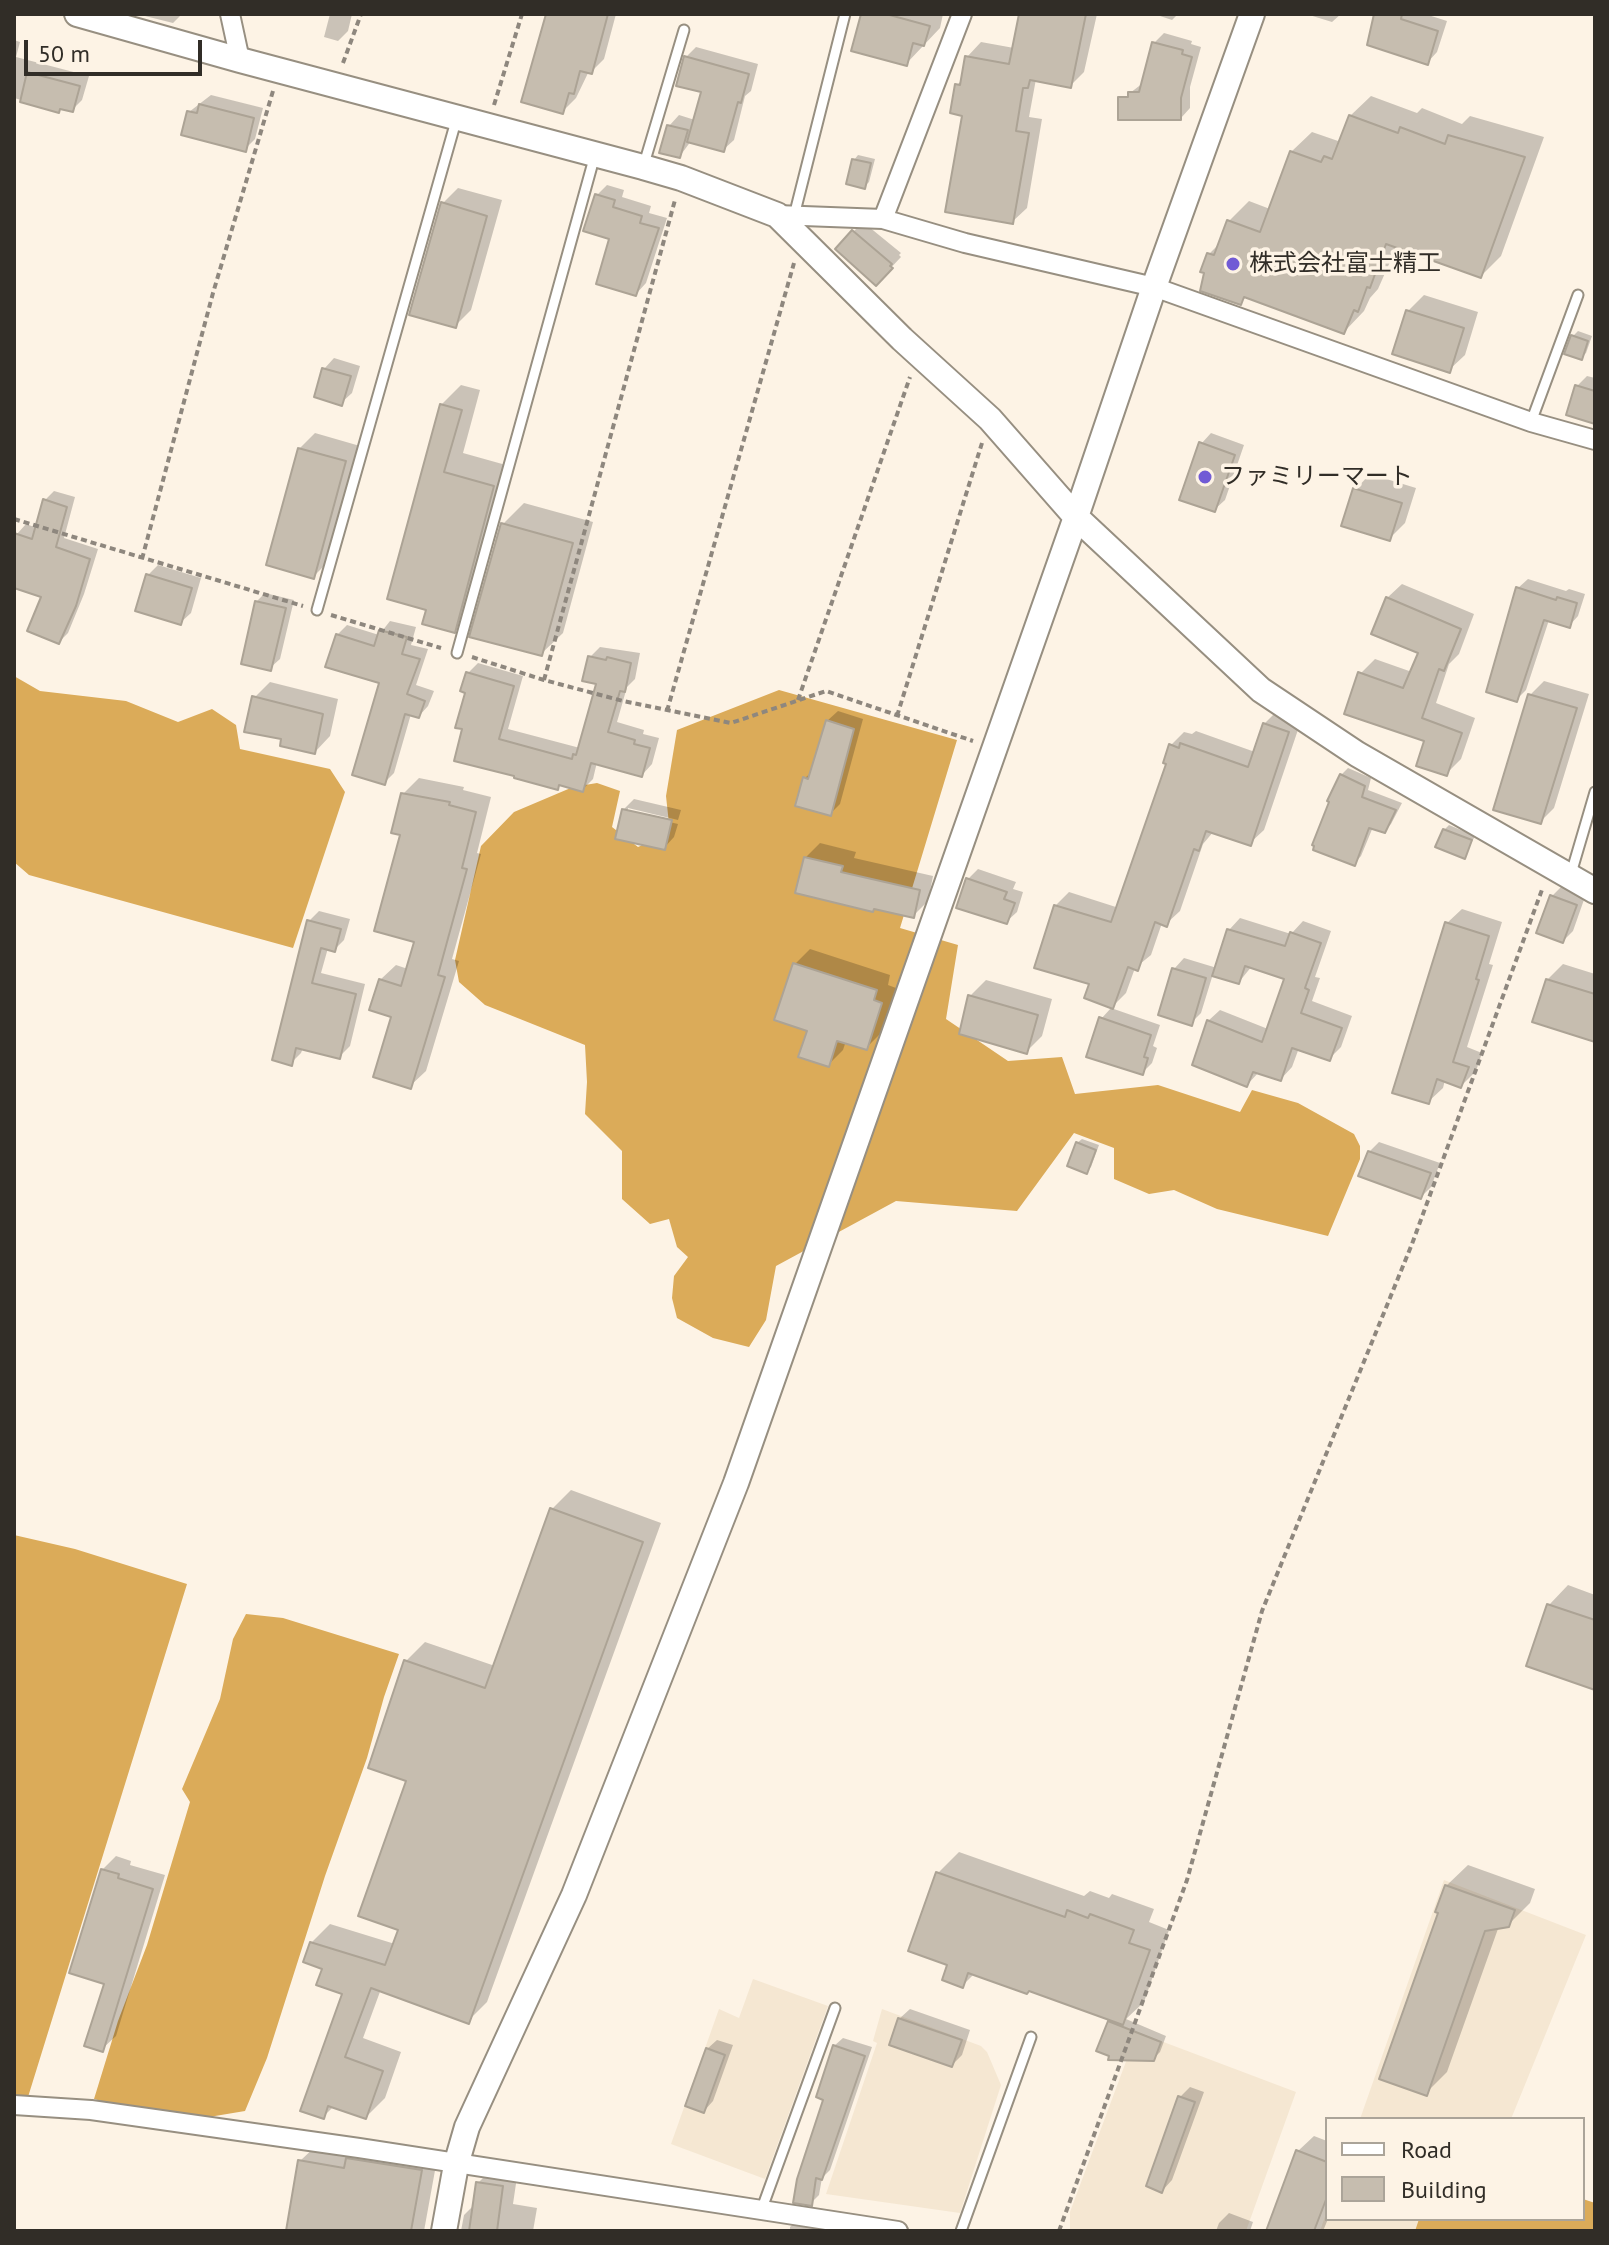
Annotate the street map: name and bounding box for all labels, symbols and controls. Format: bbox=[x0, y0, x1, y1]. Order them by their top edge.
scale bar bbox=[28, 24, 206, 74]
text: 50 m bbox=[38, 38, 90, 69]
place label: 株式会社富士精工 bbox=[1249, 250, 1441, 278]
marker: 株式会社富士精工 bbox=[1224, 255, 1242, 273]
place label: ファミリーマート bbox=[1221, 463, 1413, 491]
marker: ファミリーマート bbox=[1196, 468, 1214, 486]
legend bbox=[1325, 2117, 1585, 2221]
text: Road bbox=[1401, 2134, 1452, 2165]
text: Building bbox=[1401, 2174, 1487, 2205]

